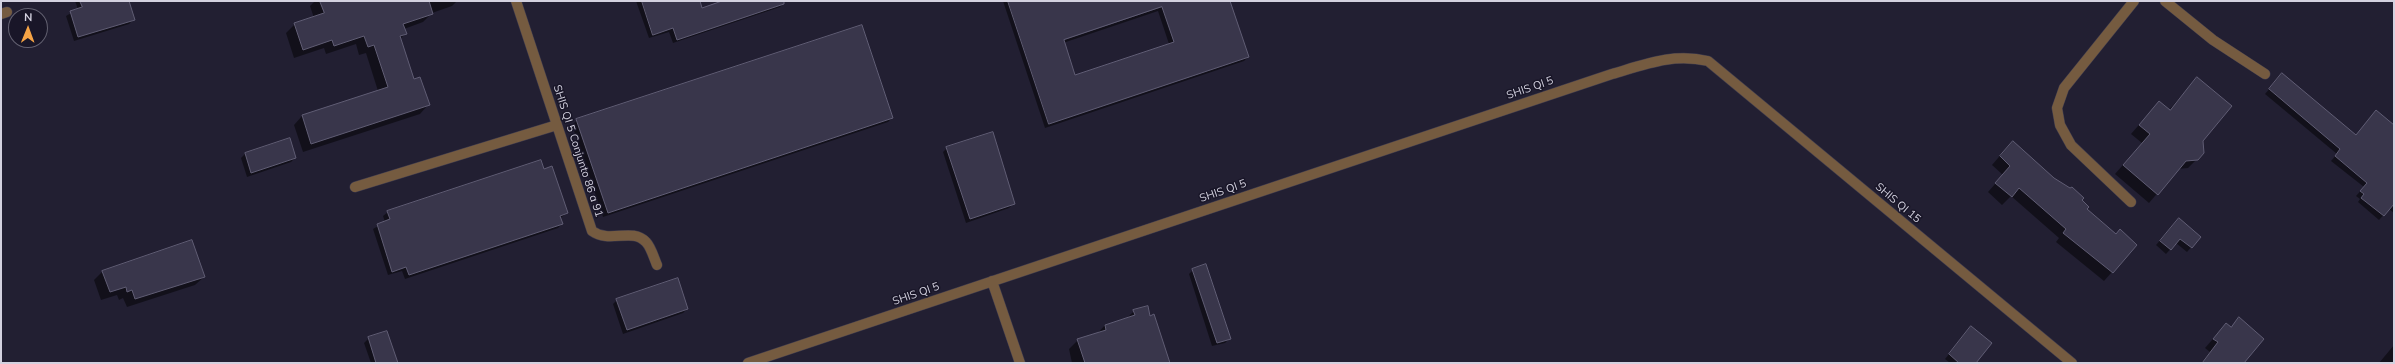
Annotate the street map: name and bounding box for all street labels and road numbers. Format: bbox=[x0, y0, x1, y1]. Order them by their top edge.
street label: SHIS QI 5 bbox=[1505, 74, 1555, 102]
street label: SHIS QI 5 Conjunto 86 a 91 bbox=[550, 83, 606, 219]
street label: SHIS QI 5 bbox=[1198, 177, 1248, 205]
street label: SHIS QI 15 bbox=[1873, 180, 1923, 226]
street label: SHIS QI 5 bbox=[891, 280, 941, 308]

